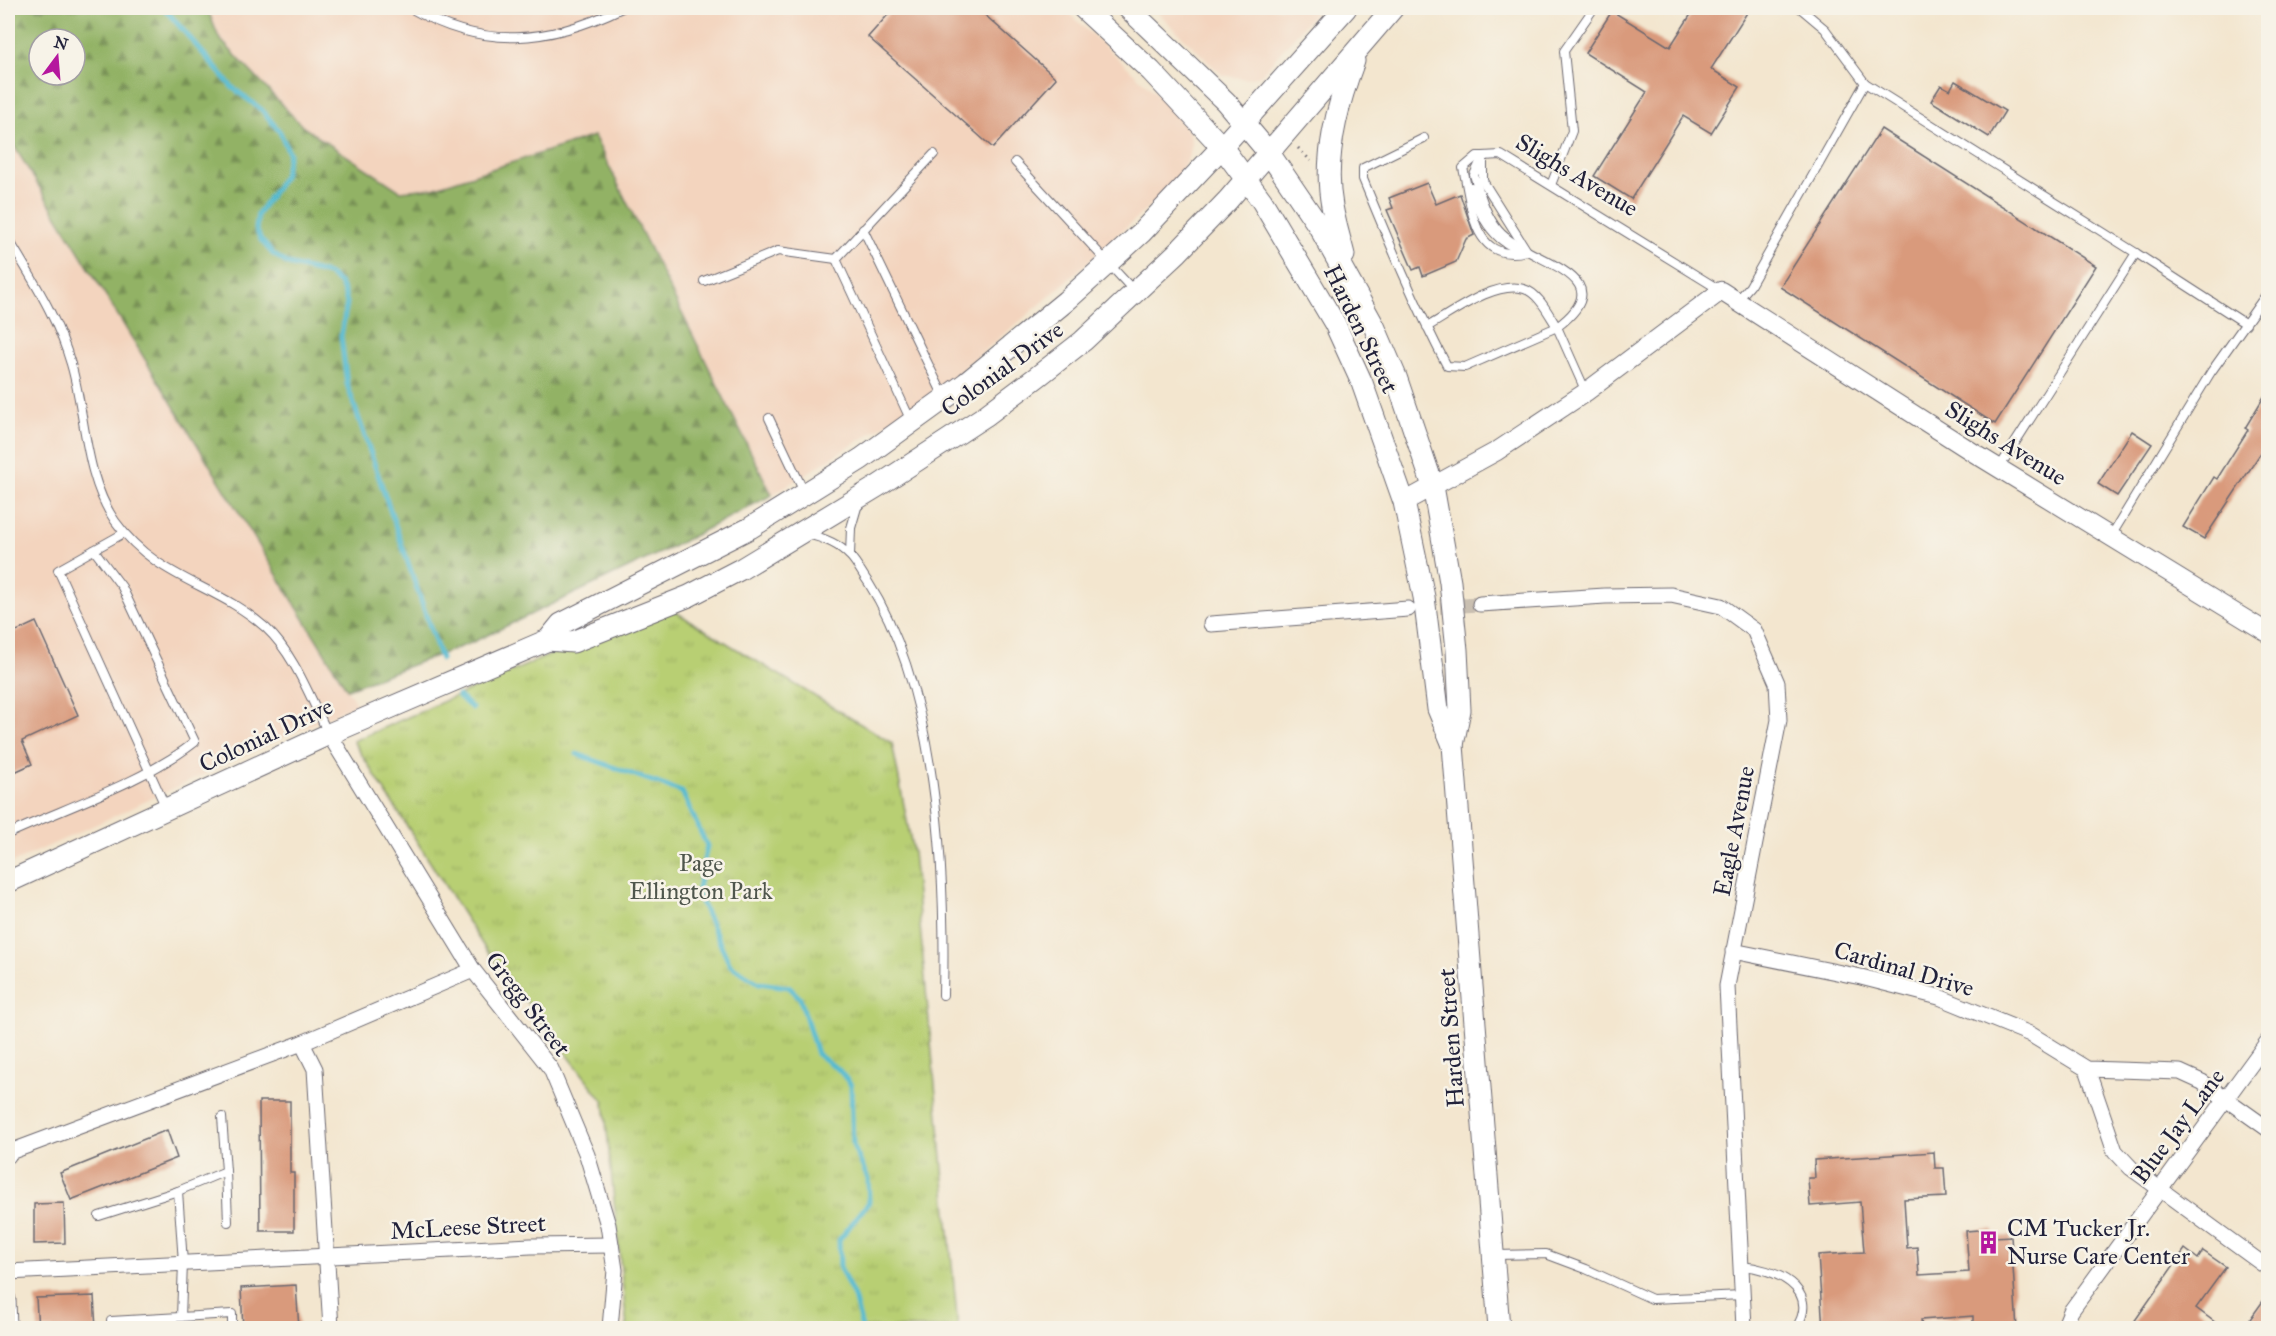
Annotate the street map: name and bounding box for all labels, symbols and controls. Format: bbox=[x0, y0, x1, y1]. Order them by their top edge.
north arrow bbox=[27, 27, 87, 87]
text: N bbox=[52, 32, 71, 54]
street label: Slighs Avenue bbox=[1510, 127, 1644, 223]
street label: Harden Street bbox=[1317, 260, 1405, 399]
street label: Colonial Drive bbox=[935, 315, 1069, 423]
street label: Slighs Avenue bbox=[1940, 394, 2072, 492]
street label: Colonial Drive bbox=[194, 691, 338, 779]
street label: Eagle Avenue bbox=[1707, 763, 1761, 899]
park label: Page Ellington Park bbox=[629, 848, 773, 906]
street label: Cardinal Drive bbox=[1831, 935, 1977, 1003]
street label: Gregg Street bbox=[479, 946, 577, 1063]
street label: Harden Street bbox=[1431, 967, 1471, 1109]
street label: Blue Jay Lane bbox=[2125, 1063, 2231, 1189]
street label: McLeese Street bbox=[389, 1208, 547, 1246]
place label: CM Tucker Jr. Nurse Care Center bbox=[2007, 1213, 2190, 1271]
building icon: CM Tucker Jr. Nurse Care Center bbox=[1976, 1229, 2002, 1255]

